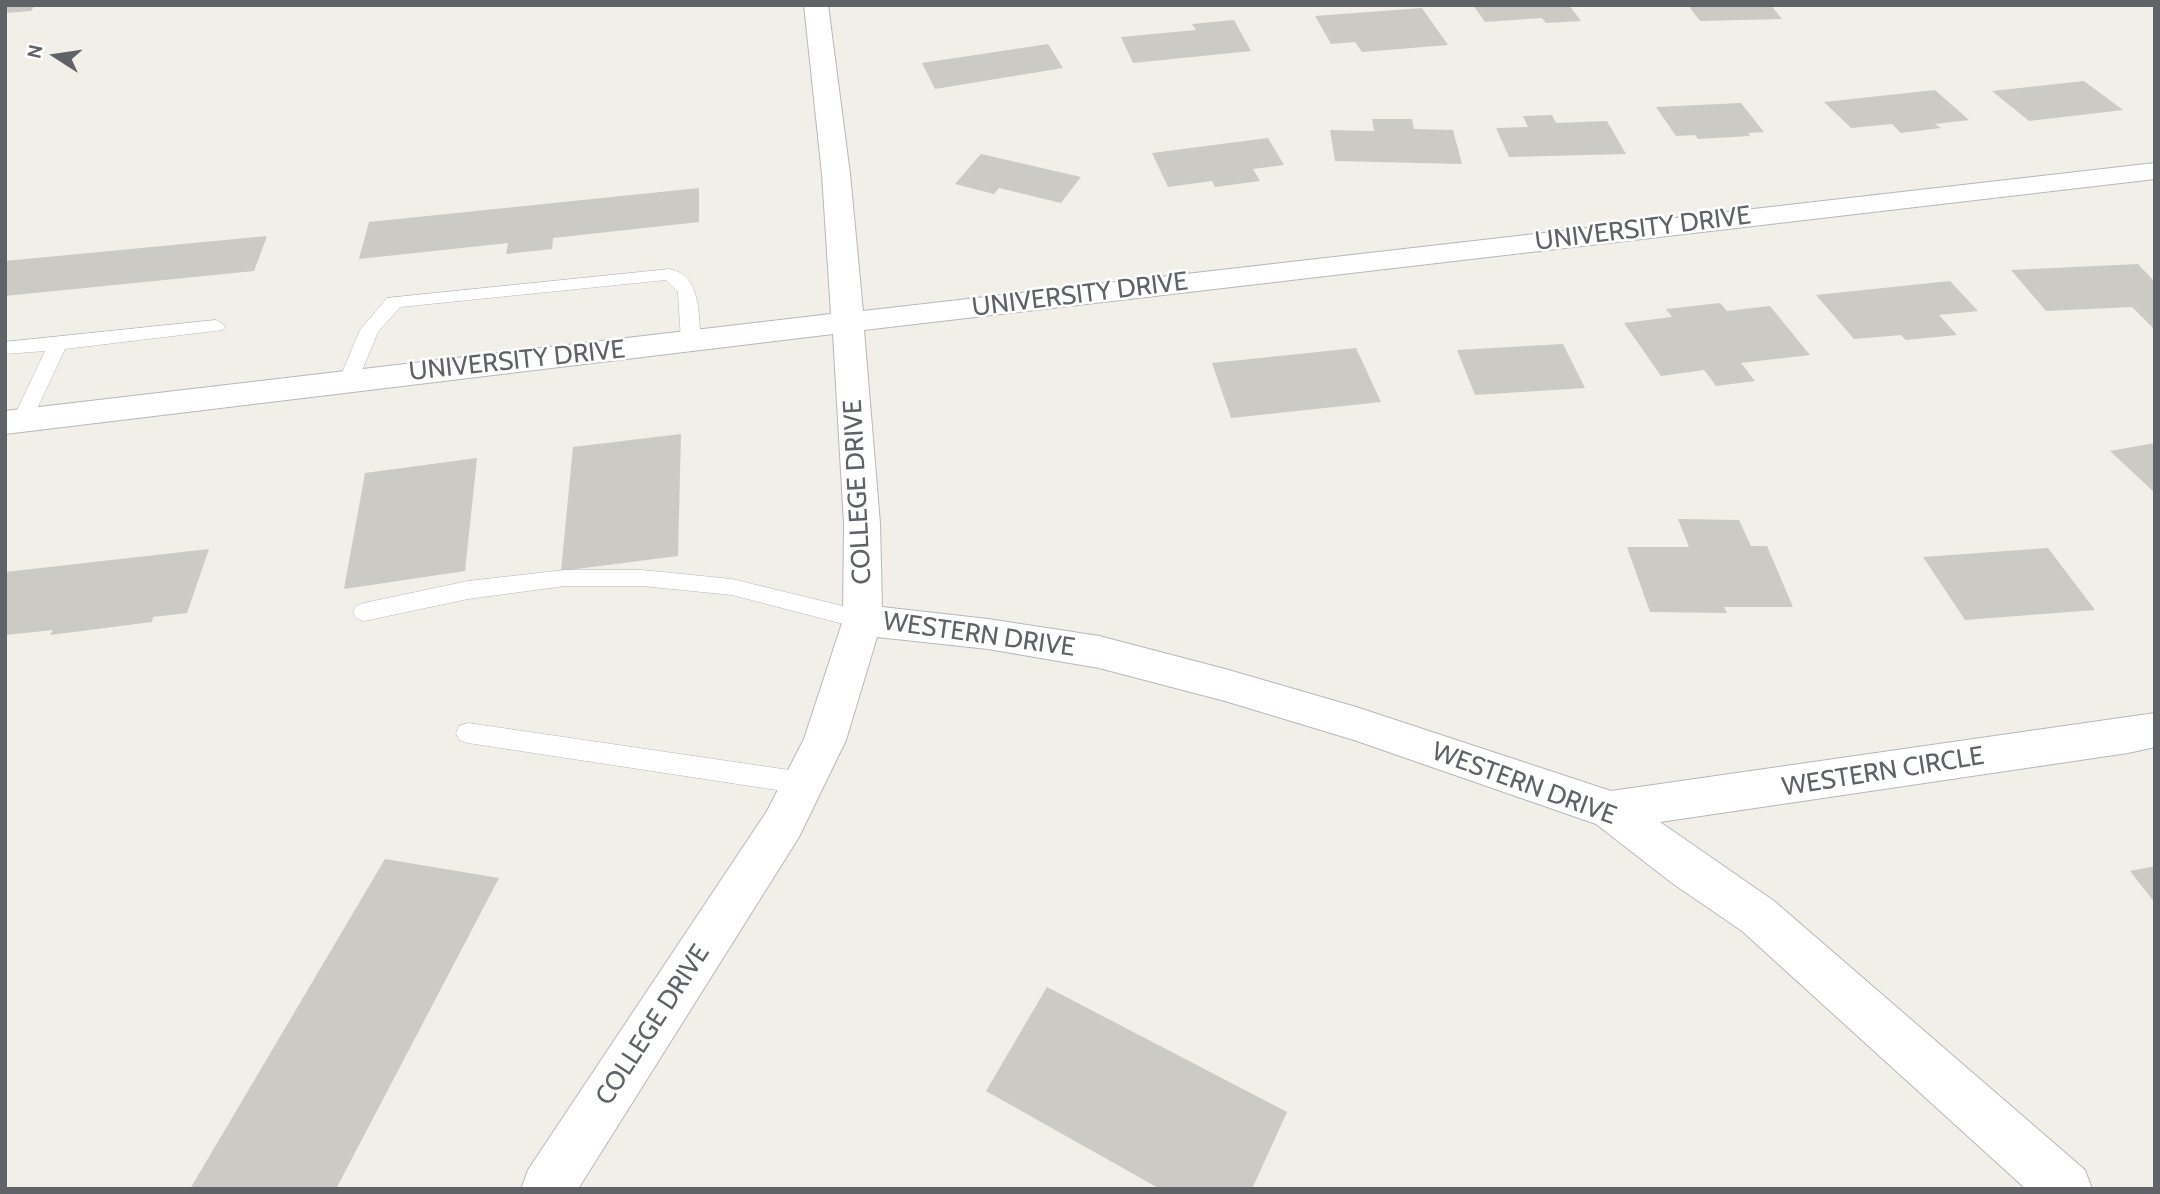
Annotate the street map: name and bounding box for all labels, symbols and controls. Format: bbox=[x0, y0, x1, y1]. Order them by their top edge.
north arrow bbox=[21, 21, 91, 91]
text: N bbox=[22, 43, 48, 60]
street label: UNIVERSITY DRIVE bbox=[1533, 200, 1753, 258]
street label: UNIVERSITY DRIVE bbox=[970, 266, 1190, 324]
street label: UNIVERSITY DRIVE bbox=[407, 334, 627, 388]
street label: COLLEGE DRIVE bbox=[838, 399, 878, 585]
street label: WESTERN DRIVE bbox=[881, 606, 1077, 664]
street label: WESTERN DRIVE bbox=[1428, 736, 1620, 832]
street label: WESTERN CIRCLE bbox=[1780, 741, 1986, 803]
street label: COLLEGE DRIVE bbox=[590, 939, 716, 1111]

